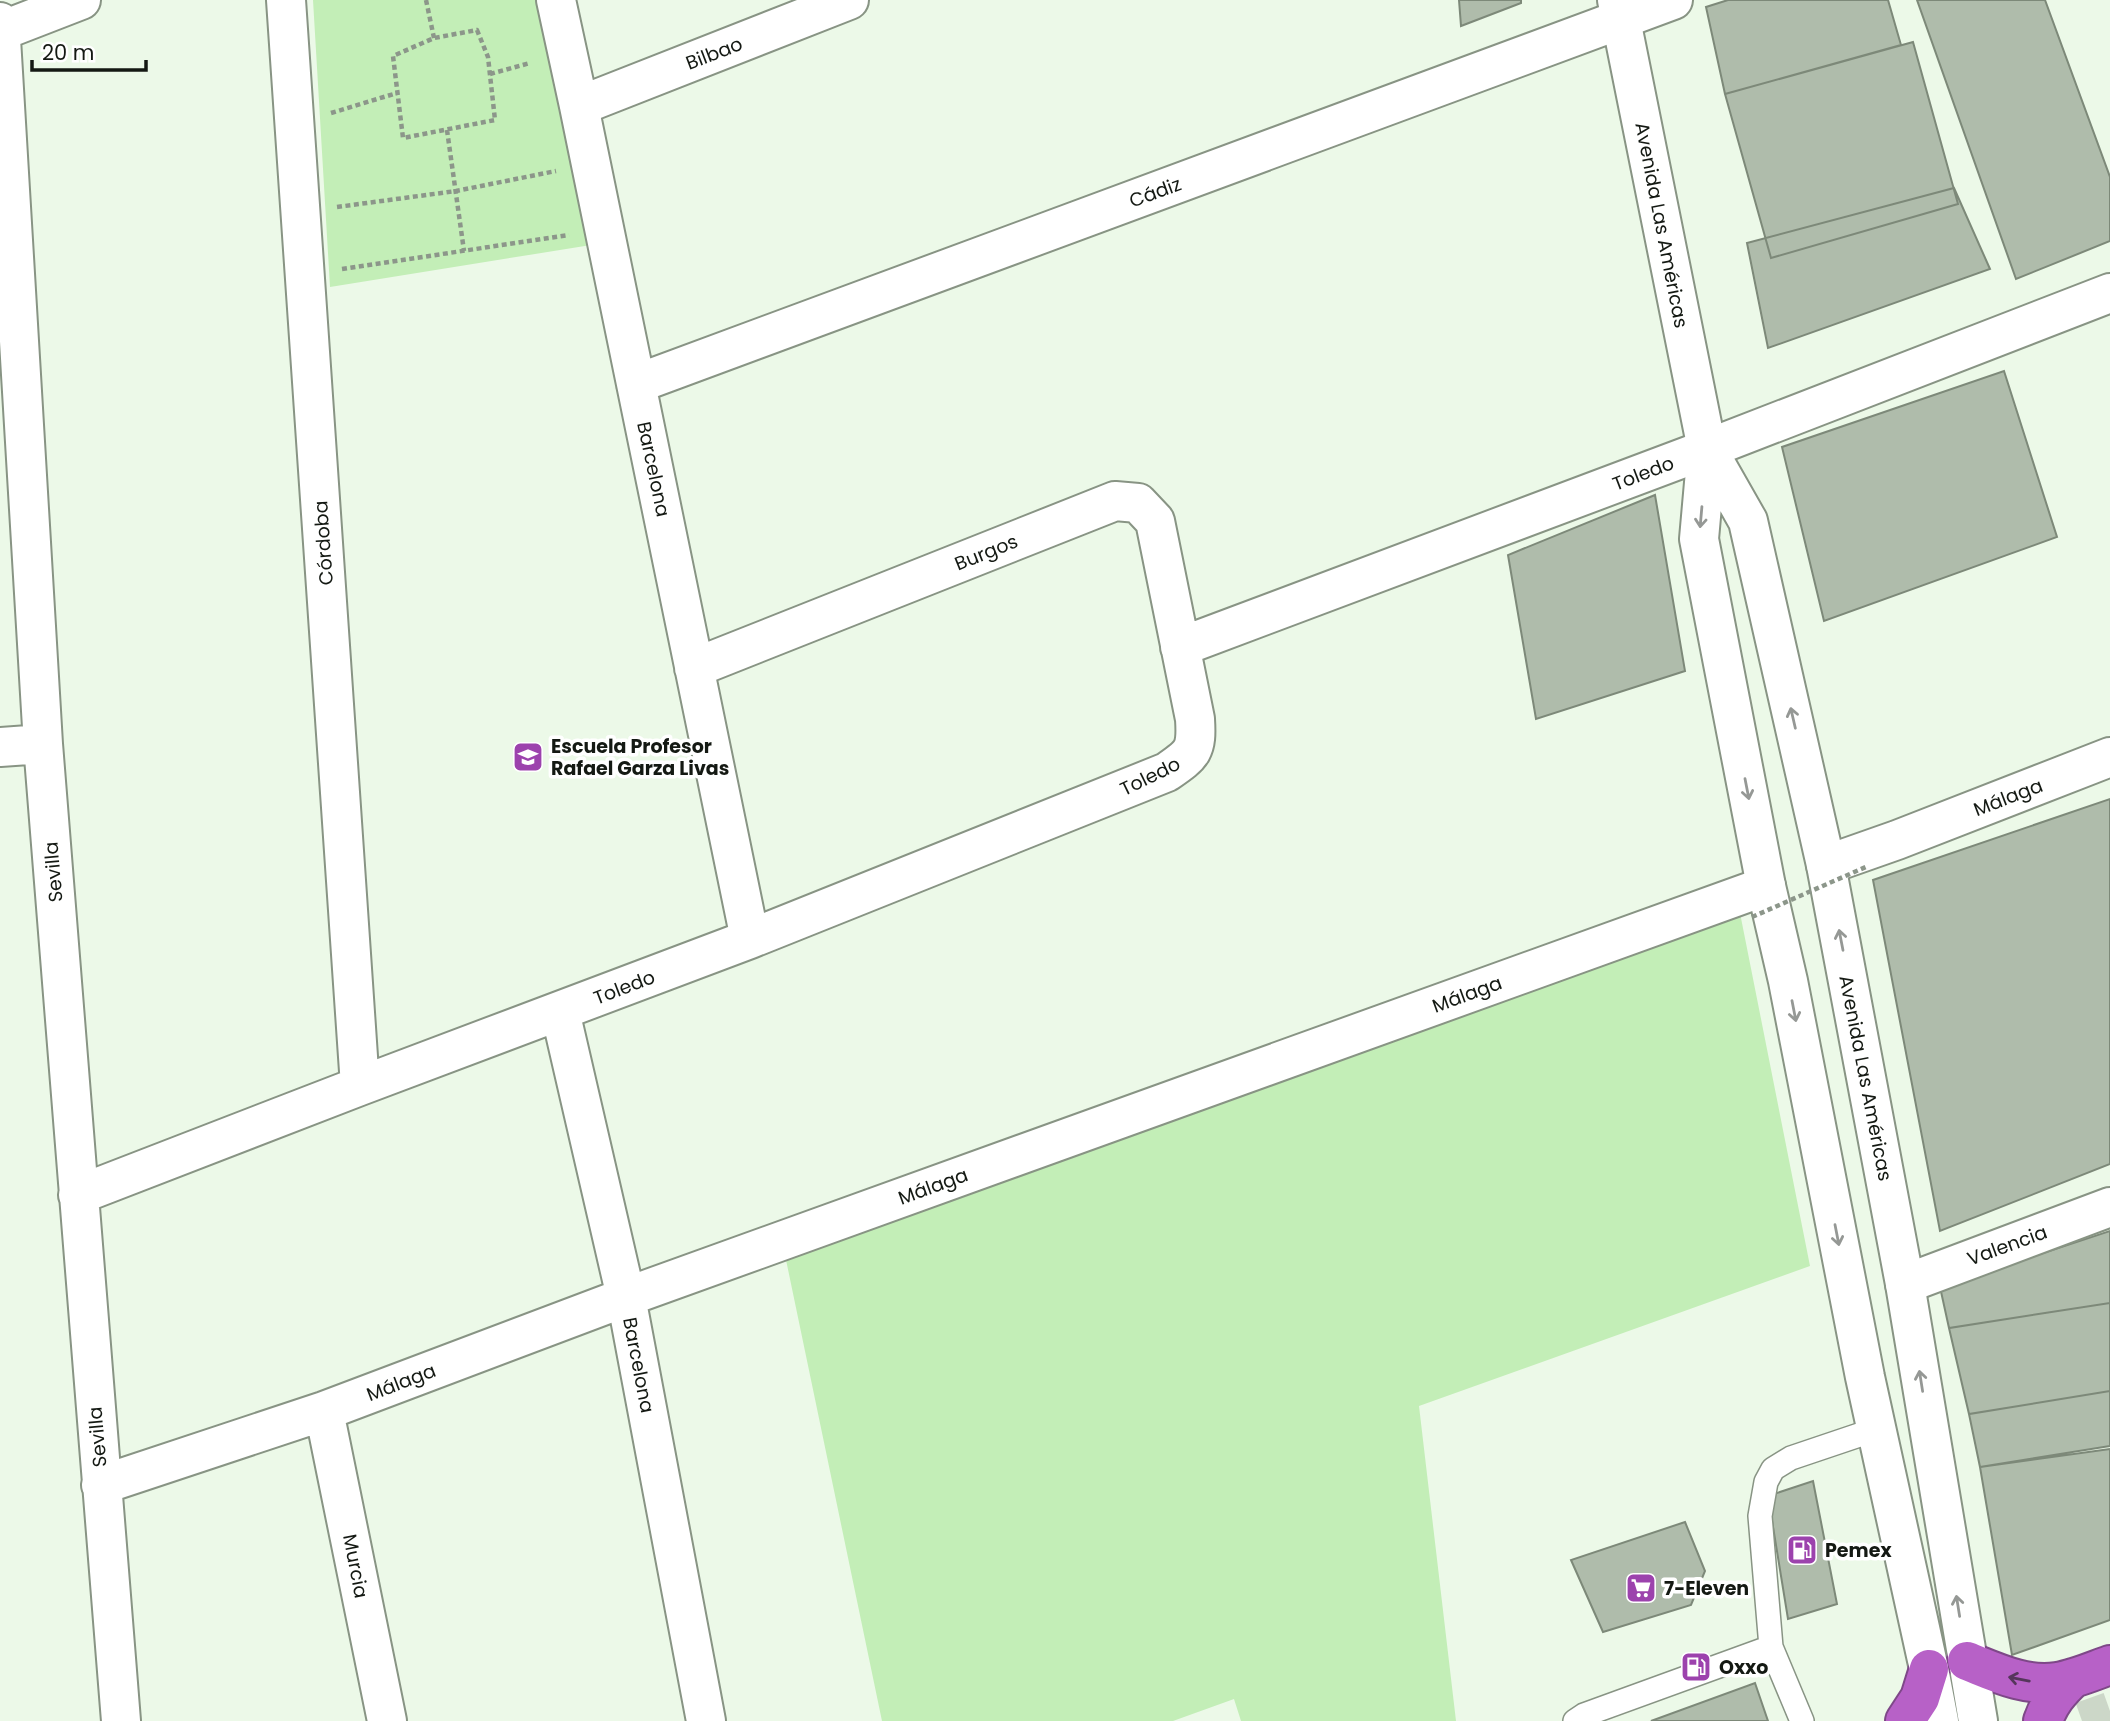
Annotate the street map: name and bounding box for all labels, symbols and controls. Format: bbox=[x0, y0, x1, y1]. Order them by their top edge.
scale bar bbox=[32, 28, 145, 72]
street label: Bilbao bbox=[682, 30, 746, 77]
text: 20 m bbox=[42, 38, 95, 67]
street label: Avenida Las Américas bbox=[1628, 120, 1695, 330]
street label: Cádiz bbox=[1125, 171, 1185, 214]
street label: Barcelona bbox=[630, 419, 677, 519]
street label: Toledo bbox=[1609, 449, 1678, 498]
street label: Córdoba bbox=[307, 500, 340, 586]
one-way arrow bbox=[1694, 505, 1707, 528]
street label: Burgos bbox=[951, 528, 1022, 577]
one-way arrow bbox=[1786, 707, 1799, 730]
place label: Escuela Profesor Rafael Garza Livas bbox=[551, 733, 729, 782]
school or university icon: Escuela Profesor Rafael Garza Livas bbox=[511, 740, 545, 774]
street label: Toledo bbox=[1116, 750, 1185, 803]
street label: Málaga bbox=[1970, 772, 2047, 823]
one-way arrow bbox=[1741, 777, 1754, 800]
street label: Sevilla bbox=[37, 841, 70, 903]
one-way arrow bbox=[1833, 929, 1847, 952]
street label: Toledo bbox=[590, 963, 659, 1012]
street label: Málaga bbox=[1429, 969, 1506, 1020]
street label: Avenida Las Américas bbox=[1832, 973, 1899, 1183]
one-way arrow bbox=[1787, 999, 1801, 1022]
street label: Málaga bbox=[895, 1161, 972, 1212]
street label: Valencia bbox=[1963, 1219, 2051, 1272]
one-way arrow bbox=[1831, 1223, 1844, 1246]
street label: Barcelona bbox=[616, 1315, 661, 1415]
street label: Málaga bbox=[363, 1357, 440, 1408]
one-way arrow bbox=[1914, 1370, 1927, 1393]
street label: Sevilla bbox=[81, 1406, 114, 1468]
street label: Murcia bbox=[336, 1532, 375, 1600]
fuel station icon: Pemex bbox=[1785, 1533, 1819, 1567]
place label: Pemex bbox=[1825, 1537, 1892, 1564]
supermarket icon: 7-Eleven bbox=[1624, 1571, 1658, 1605]
place label: 7-Eleven bbox=[1664, 1575, 1749, 1602]
one-way arrow bbox=[1951, 1595, 1964, 1617]
fuel station icon: Oxxo bbox=[1679, 1650, 1713, 1684]
place label: Oxxo bbox=[1719, 1654, 1768, 1681]
one-way arrow bbox=[2008, 1672, 2031, 1686]

